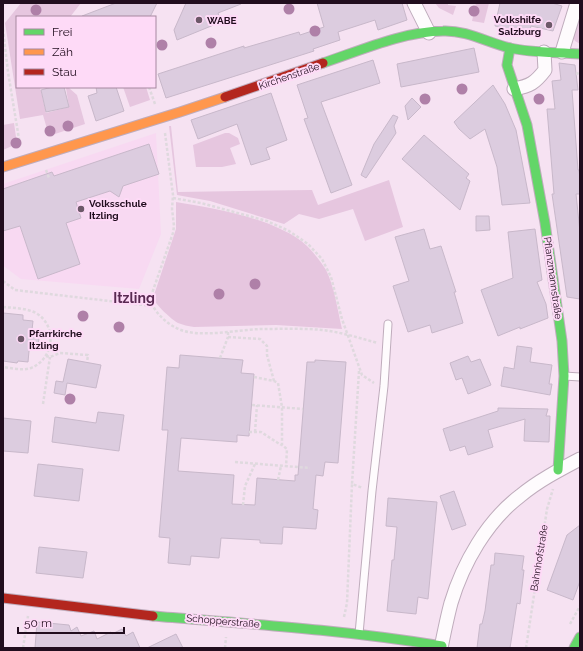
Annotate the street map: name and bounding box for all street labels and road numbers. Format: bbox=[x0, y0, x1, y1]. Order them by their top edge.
street label: Kirchenstraße bbox=[257, 60, 321, 92]
street label: Pflanzmannstraße bbox=[542, 236, 564, 320]
street label: Bahnhofstraße bbox=[528, 524, 550, 592]
street label: Schopperstraße bbox=[186, 612, 260, 630]

